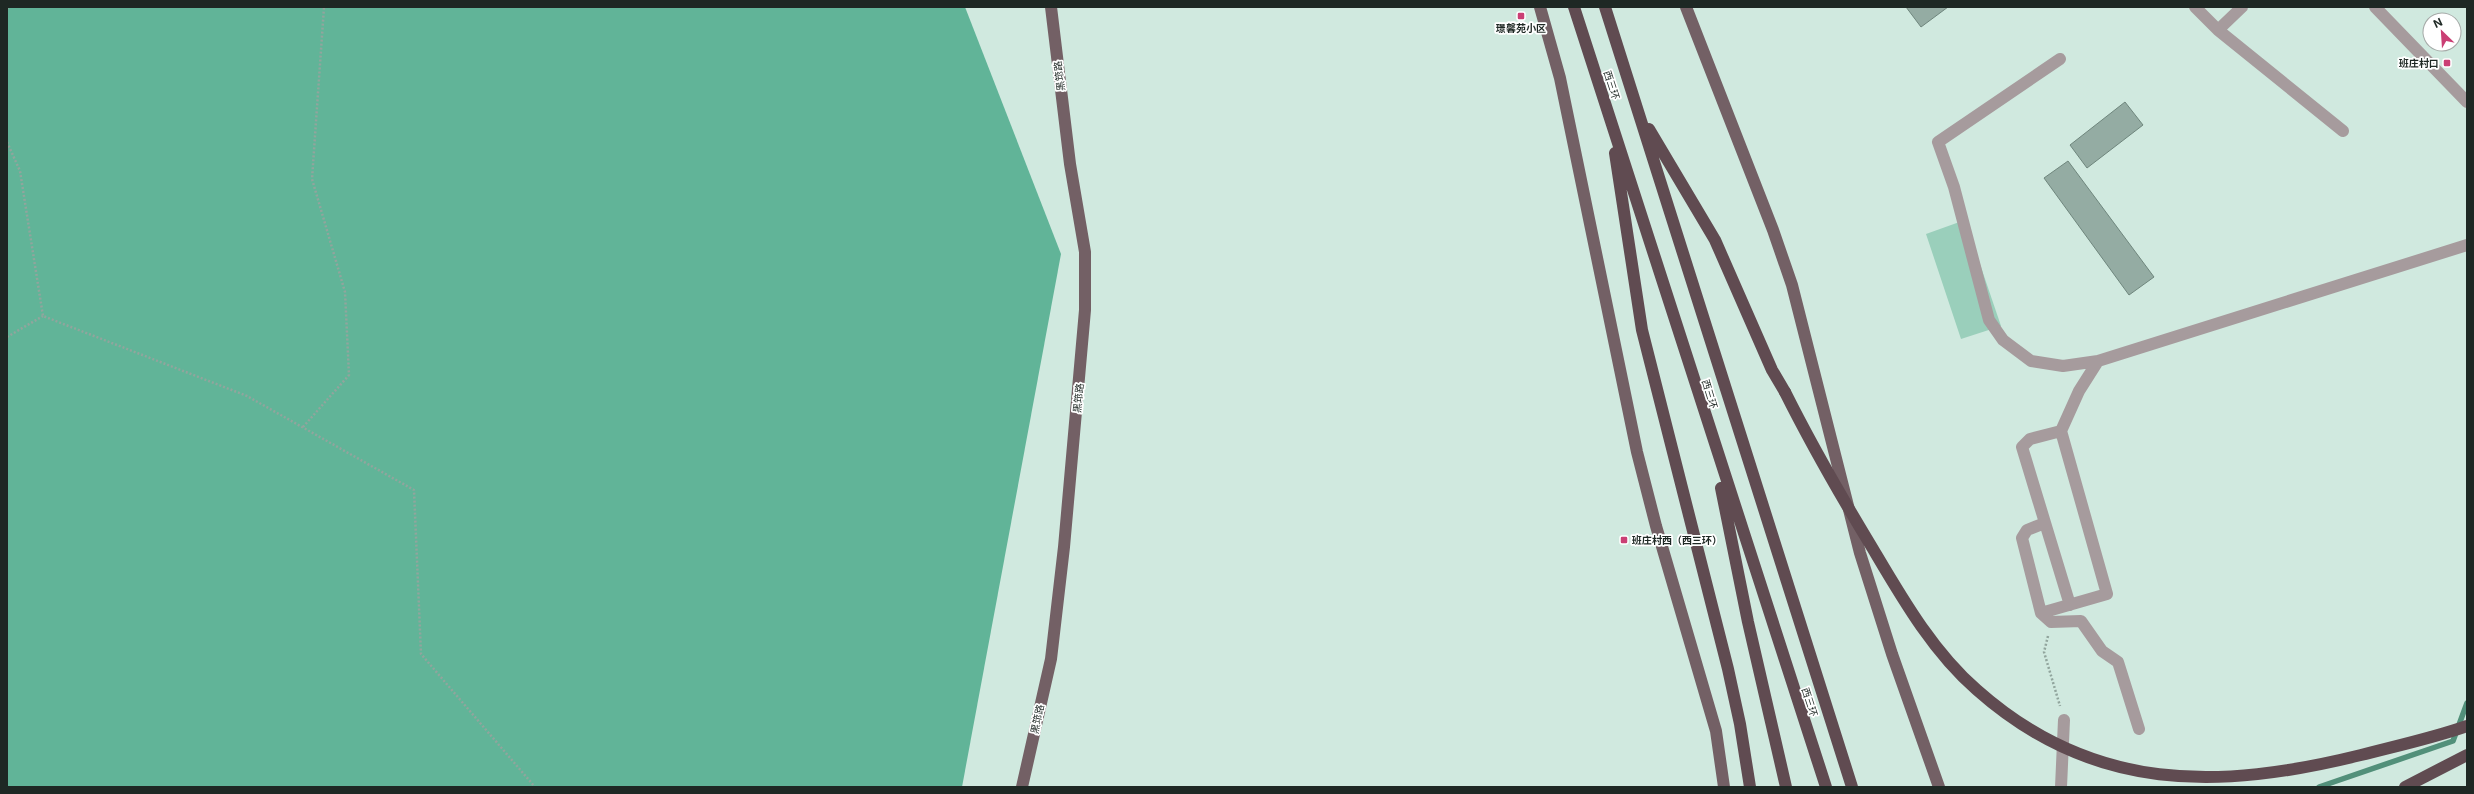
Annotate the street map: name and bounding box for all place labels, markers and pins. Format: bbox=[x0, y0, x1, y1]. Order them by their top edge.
marker: 璟馨苑小区 bbox=[1516, 11, 1526, 21]
place label: 璟馨苑小区 bbox=[1495, 22, 1546, 34]
place label: 班庄村口 bbox=[2398, 57, 2439, 69]
marker: 班庄村口 bbox=[2442, 58, 2452, 68]
place label: 班庄村西（西三环） bbox=[1631, 534, 1722, 546]
marker: 班庄村西（西三环） bbox=[1619, 535, 1629, 545]

